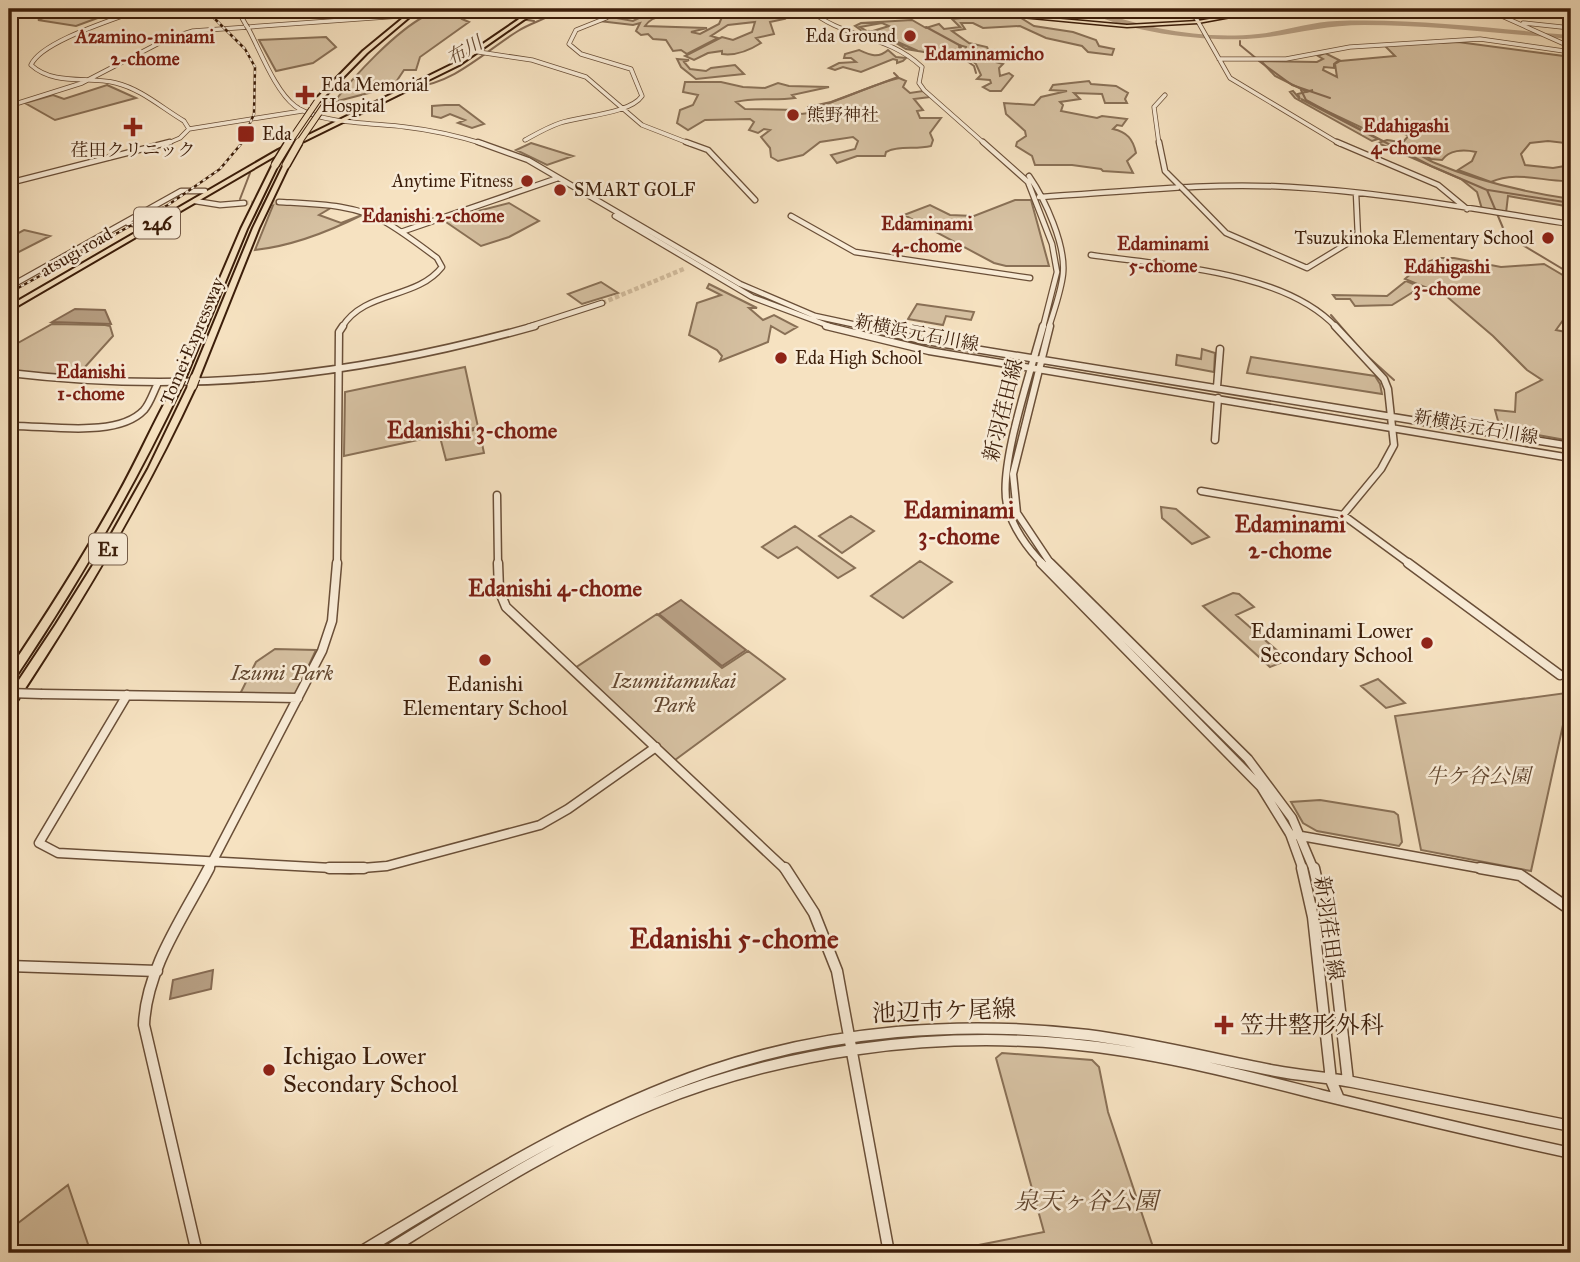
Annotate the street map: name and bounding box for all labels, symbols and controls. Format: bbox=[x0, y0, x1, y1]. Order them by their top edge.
district label: Azamino-minami 2-chome bbox=[73, 25, 215, 70]
place label: Eda Ground bbox=[805, 25, 896, 47]
marker: Eda Ground bbox=[902, 28, 918, 44]
water label: 布川 bbox=[442, 30, 488, 70]
district label: Edaminamicho bbox=[924, 42, 1044, 65]
place label: Eda Memorial Hospital bbox=[321, 74, 429, 117]
marker: Eda Memorial Hospital bbox=[295, 85, 315, 105]
place label: 熊野神社 bbox=[807, 104, 879, 126]
marker: 熊野神社 bbox=[785, 107, 801, 123]
district label: Edahigashi 4-chome bbox=[1363, 114, 1450, 160]
marker: 荏田クリニック bbox=[123, 117, 143, 137]
place label: Eda bbox=[262, 123, 292, 145]
marker: Eda bbox=[236, 124, 256, 144]
place label: 荏田クリニック bbox=[71, 139, 195, 161]
place label: Anytime Fitness bbox=[391, 170, 513, 192]
marker: Anytime Fitness bbox=[519, 173, 535, 189]
place label: SMART GOLF bbox=[574, 179, 696, 201]
marker: SMART GOLF bbox=[552, 182, 568, 198]
district label: Edanishi 2-chome bbox=[362, 204, 504, 227]
road number: 246 bbox=[134, 208, 180, 238]
district label: Edaminami 4-chome bbox=[881, 212, 974, 258]
street label: atsugi road bbox=[36, 223, 117, 282]
place label: Tsuzukinoka Elementary School bbox=[1295, 227, 1534, 249]
marker: Tsuzukinoka Elementary School bbox=[1540, 230, 1556, 246]
district label: Edaminami 5-chome bbox=[1117, 232, 1210, 277]
district label: Edahigashi 3-chome bbox=[1404, 255, 1491, 301]
street label: Tomei Expressway bbox=[155, 274, 229, 408]
street label: 新横浜元石川線 bbox=[853, 310, 981, 356]
place label: Eda High School bbox=[795, 347, 922, 370]
marker: Eda High School bbox=[773, 350, 789, 366]
street label: 新羽荏田線 bbox=[978, 356, 1028, 464]
district label: Edanishi 1-chome bbox=[56, 360, 126, 405]
street label: 新横浜元石川線 bbox=[1412, 405, 1540, 449]
district label: Edanishi 3-chome bbox=[387, 416, 558, 445]
district label: Edaminami 3-chome bbox=[903, 496, 1015, 551]
district label: Edaminami 2-chome bbox=[1234, 510, 1346, 564]
road number: E1 bbox=[89, 534, 127, 564]
district label: Edanishi 4-chome bbox=[468, 574, 642, 602]
place label: Edaminami Lower Secondary School bbox=[1251, 618, 1413, 668]
marker: Edaminami Lower Secondary School bbox=[1419, 635, 1435, 651]
marker: Edanishi Elementary School bbox=[477, 652, 493, 668]
park label: Izumi Park bbox=[230, 660, 334, 686]
park label: Izumitamukai Park bbox=[611, 668, 736, 718]
place label: Edanishi Elementary School bbox=[402, 671, 568, 721]
park label: 牛ケ谷公園 bbox=[1426, 763, 1533, 789]
street label: 新羽荏田線 bbox=[1309, 874, 1349, 982]
district label: Edanishi 5-chome bbox=[629, 921, 839, 956]
street label: 池辺市ケ尾線 bbox=[872, 993, 1016, 1029]
place label: 笠井整形外科 bbox=[1240, 1010, 1384, 1040]
marker: 笠井整形外科 bbox=[1214, 1015, 1234, 1035]
place label: Ichigao Lower Secondary School bbox=[283, 1041, 458, 1099]
marker: Ichigao Lower Secondary School bbox=[261, 1062, 277, 1078]
park label: 泉天ヶ谷公園 bbox=[1014, 1186, 1162, 1216]

